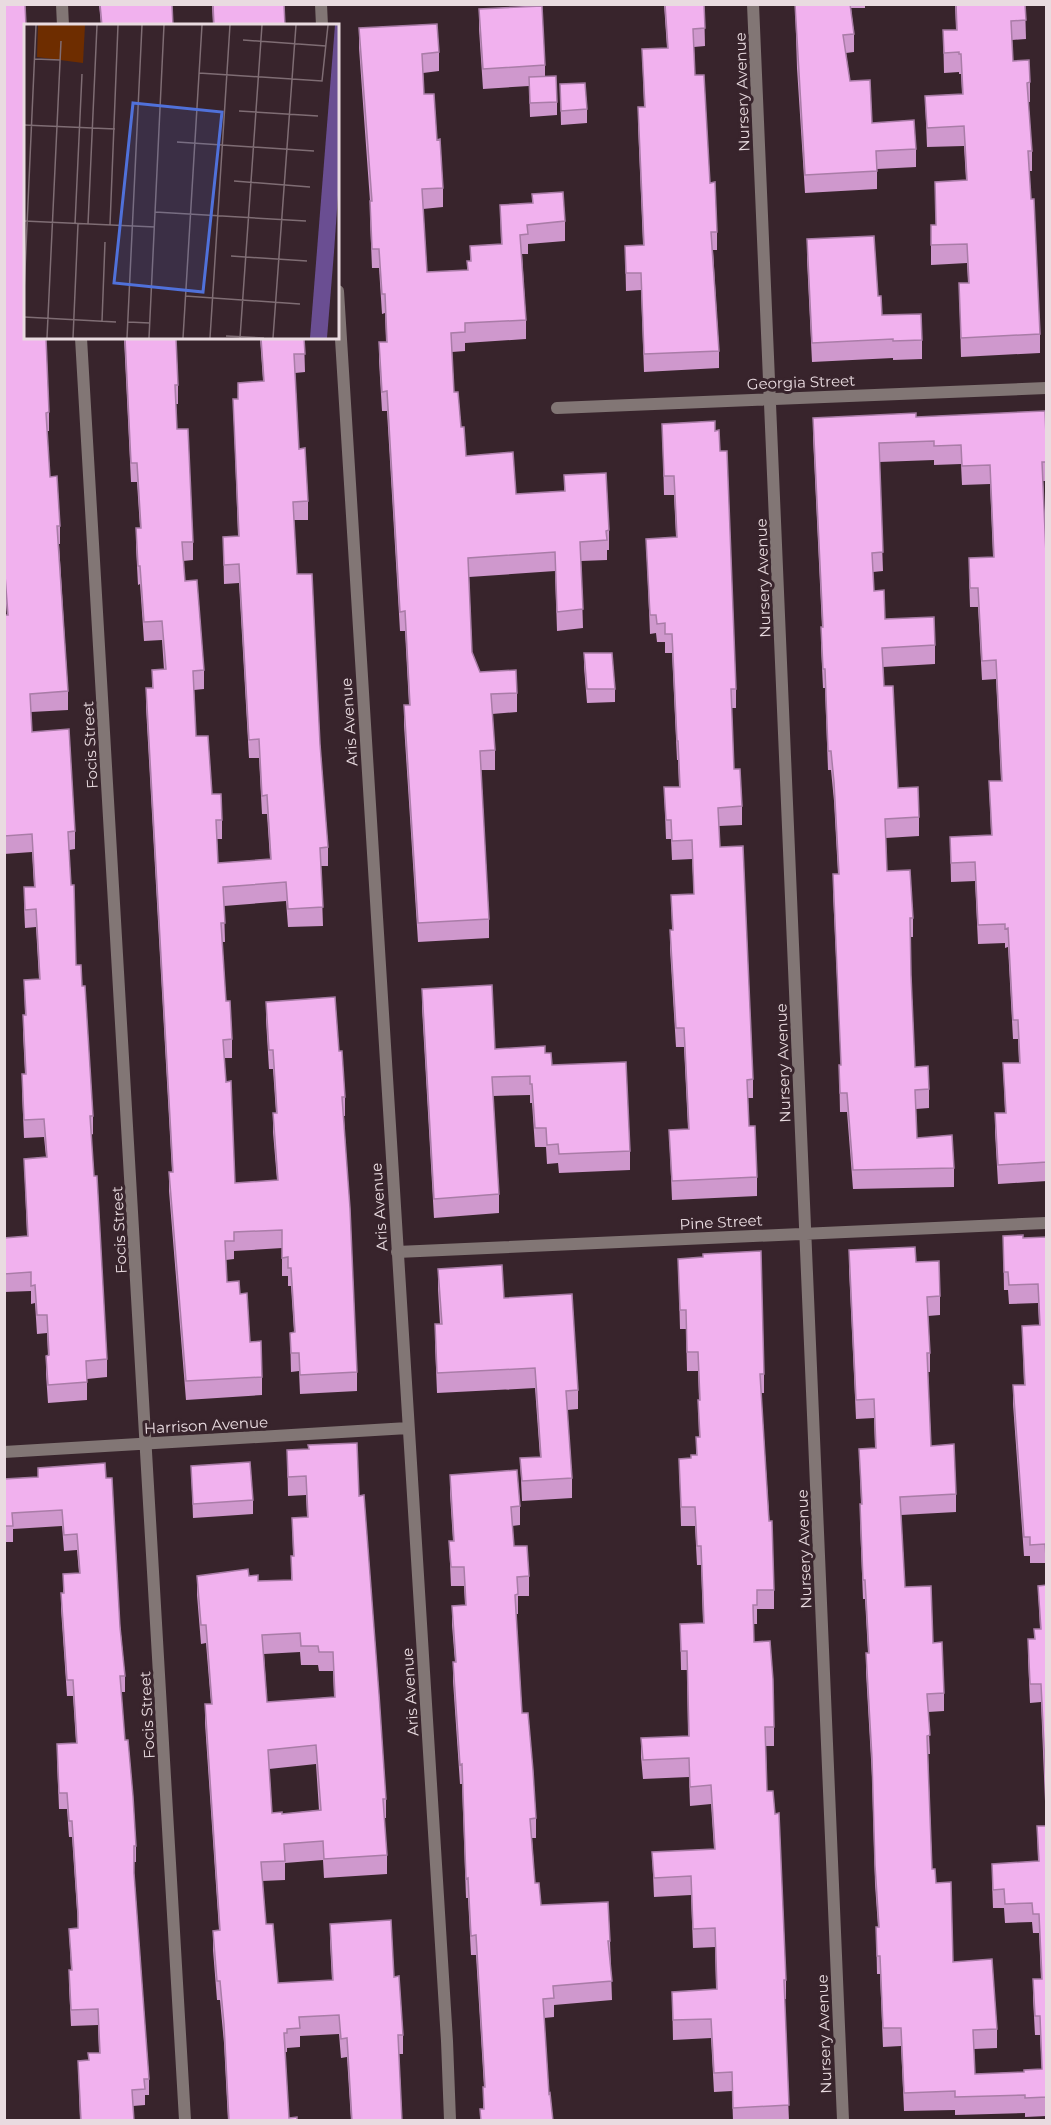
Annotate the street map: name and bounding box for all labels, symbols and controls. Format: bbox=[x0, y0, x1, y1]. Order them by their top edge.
inset map bbox=[24, 24, 339, 339]
street label: Nursery Avenue bbox=[730, 32, 754, 152]
street label: Georgia Street bbox=[747, 371, 855, 393]
street label: Nursery Avenue bbox=[751, 518, 775, 638]
street label: Aris Avenue bbox=[336, 677, 362, 767]
street label: Focis Street bbox=[78, 701, 102, 789]
street label: Nursery Avenue bbox=[771, 1003, 795, 1123]
street label: Aris Avenue bbox=[366, 1162, 392, 1252]
street label: Focis Street bbox=[107, 1186, 131, 1274]
street label: Pine Street bbox=[679, 1210, 763, 1234]
street label: Harrison Avenue bbox=[143, 1412, 269, 1438]
street label: Nursery Avenue bbox=[792, 1489, 816, 1609]
street label: Aris Avenue bbox=[397, 1647, 423, 1737]
street label: Focis Street bbox=[135, 1671, 159, 1759]
street label: Nursery Avenue bbox=[812, 1974, 836, 2094]

